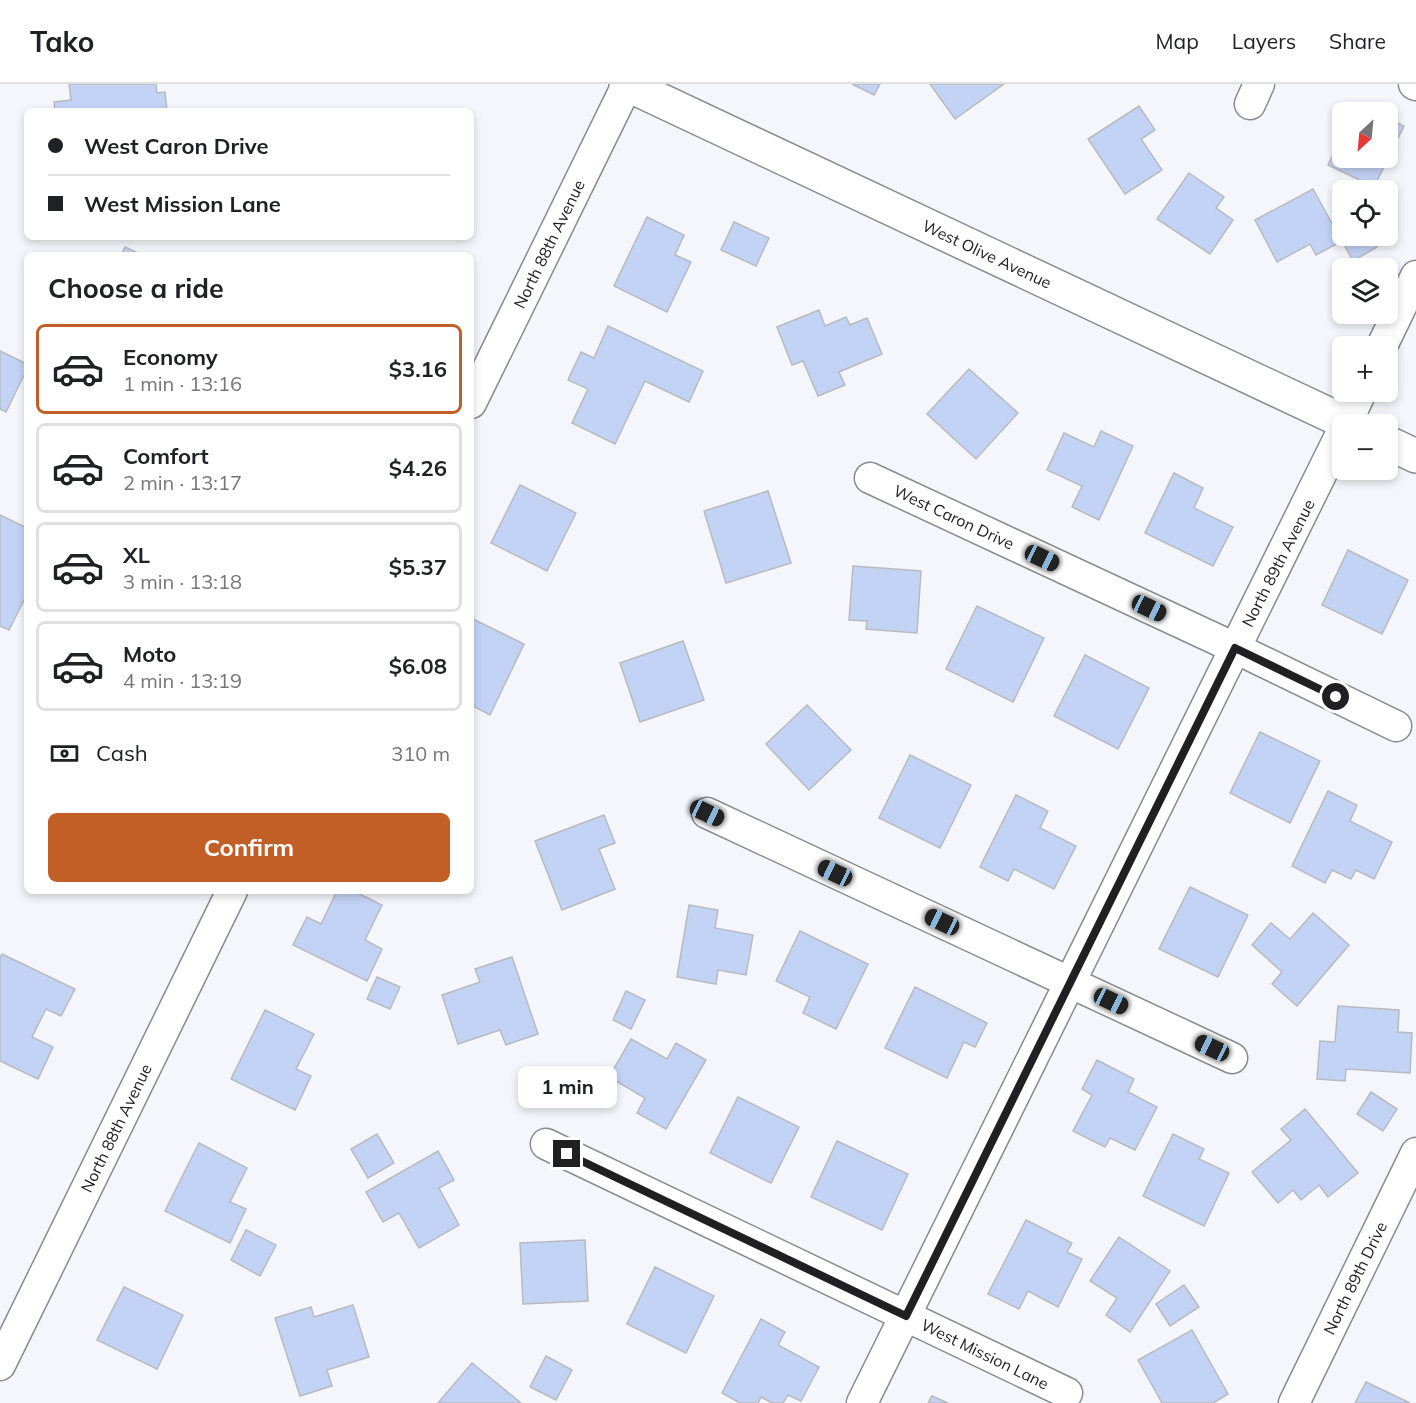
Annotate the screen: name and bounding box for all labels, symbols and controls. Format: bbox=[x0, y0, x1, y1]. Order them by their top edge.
text: Tako bbox=[30, 24, 94, 59]
text: Map bbox=[1156, 28, 1199, 54]
text: Layers bbox=[1232, 28, 1296, 54]
text: Share bbox=[1329, 28, 1386, 54]
north arrow bbox=[1332, 102, 1398, 168]
map controls bbox=[1332, 102, 1398, 480]
text: West Caron Drive bbox=[84, 132, 269, 160]
street label: North 88th Avenue bbox=[509, 176, 589, 312]
button: locate bbox=[1332, 180, 1398, 246]
text: West Mission Lane bbox=[84, 190, 281, 218]
street label: West Olive Avenue bbox=[919, 215, 1055, 293]
button: layers bbox=[1332, 258, 1398, 324]
text: Choose a ride bbox=[48, 271, 224, 305]
button: + bbox=[1332, 336, 1398, 402]
icon: car bbox=[51, 342, 105, 396]
text: Economy bbox=[123, 343, 218, 371]
text: $3.16 bbox=[389, 355, 447, 383]
text: 1 min · 13:16 bbox=[123, 371, 242, 396]
button: − bbox=[1332, 414, 1398, 480]
icon: car bbox=[51, 441, 105, 495]
text: Comfort bbox=[123, 442, 209, 470]
text: $4.26 bbox=[389, 454, 447, 482]
text: 2 min · 13:17 bbox=[123, 470, 242, 495]
street label: West Caron Drive bbox=[891, 480, 1017, 554]
street label: North 89th Avenue bbox=[1237, 496, 1319, 630]
icon: car bbox=[51, 540, 105, 594]
text: XL bbox=[123, 541, 150, 569]
car bbox=[1022, 542, 1062, 574]
text: $5.37 bbox=[389, 553, 447, 581]
text: 3 min · 13:18 bbox=[123, 569, 242, 594]
car bbox=[1129, 592, 1169, 624]
icon: car bbox=[51, 639, 105, 693]
text: Moto bbox=[123, 640, 176, 668]
text: $6.08 bbox=[389, 652, 447, 680]
text: 4 min · 13:19 bbox=[123, 668, 242, 693]
route start bbox=[1322, 683, 1349, 710]
icon: cash bbox=[48, 737, 81, 770]
text: Cash bbox=[96, 739, 148, 767]
text: 310 m bbox=[391, 741, 450, 766]
car bbox=[687, 797, 727, 829]
button: Confirm bbox=[48, 813, 450, 882]
car bbox=[815, 857, 855, 889]
car bbox=[922, 906, 962, 938]
car bbox=[1091, 985, 1131, 1017]
car bbox=[1192, 1032, 1232, 1064]
street label: North 88th Avenue bbox=[76, 1060, 156, 1196]
callout: 1 min bbox=[518, 1067, 616, 1109]
text: 1 min bbox=[541, 1074, 594, 1099]
route end bbox=[553, 1140, 580, 1167]
street label: North 89th Drive bbox=[1319, 1218, 1391, 1338]
street label: West Mission Lane bbox=[918, 1314, 1052, 1394]

